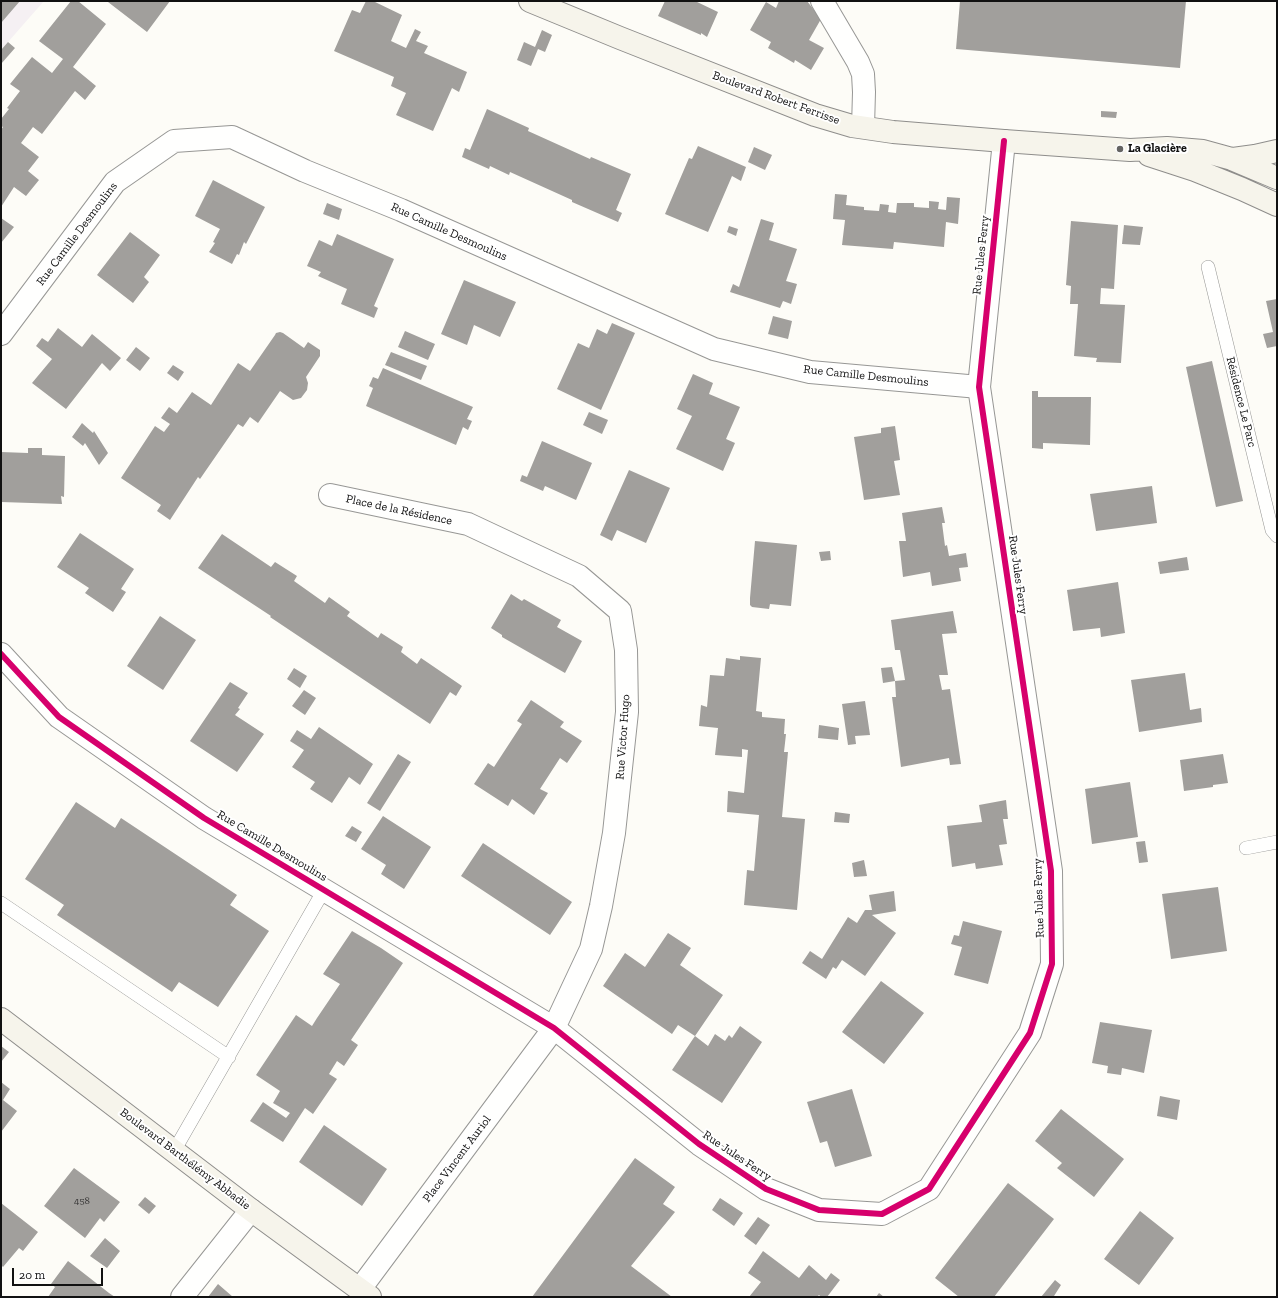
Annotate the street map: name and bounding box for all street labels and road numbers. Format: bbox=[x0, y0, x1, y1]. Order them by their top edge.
street label: Boulevard Robert Ferrisse bbox=[710, 68, 842, 128]
street label: Rue Camille Desmoulins bbox=[33, 179, 121, 289]
street label: Rue Camille Desmoulins bbox=[389, 200, 509, 264]
street label: Rue Jules Ferry bbox=[970, 215, 992, 295]
street label: Résidence Le Parc bbox=[1223, 355, 1259, 449]
street label: Rue Camille Desmoulins bbox=[803, 362, 929, 390]
street label: Place de la Résidence bbox=[345, 492, 453, 528]
street label: Rue Jules Ferry bbox=[1005, 535, 1031, 615]
street label: Rue Victor Hugo bbox=[613, 694, 633, 780]
street label: Rue Camille Desmoulins bbox=[214, 807, 330, 885]
street label: Rue Jules Ferry bbox=[1030, 858, 1048, 938]
street label: Boulevard Barthélémy Abbadie bbox=[117, 1105, 253, 1213]
street label: Place Vincent Auriol bbox=[420, 1113, 494, 1205]
street label: Rue Jules Ferry bbox=[700, 1128, 774, 1184]

